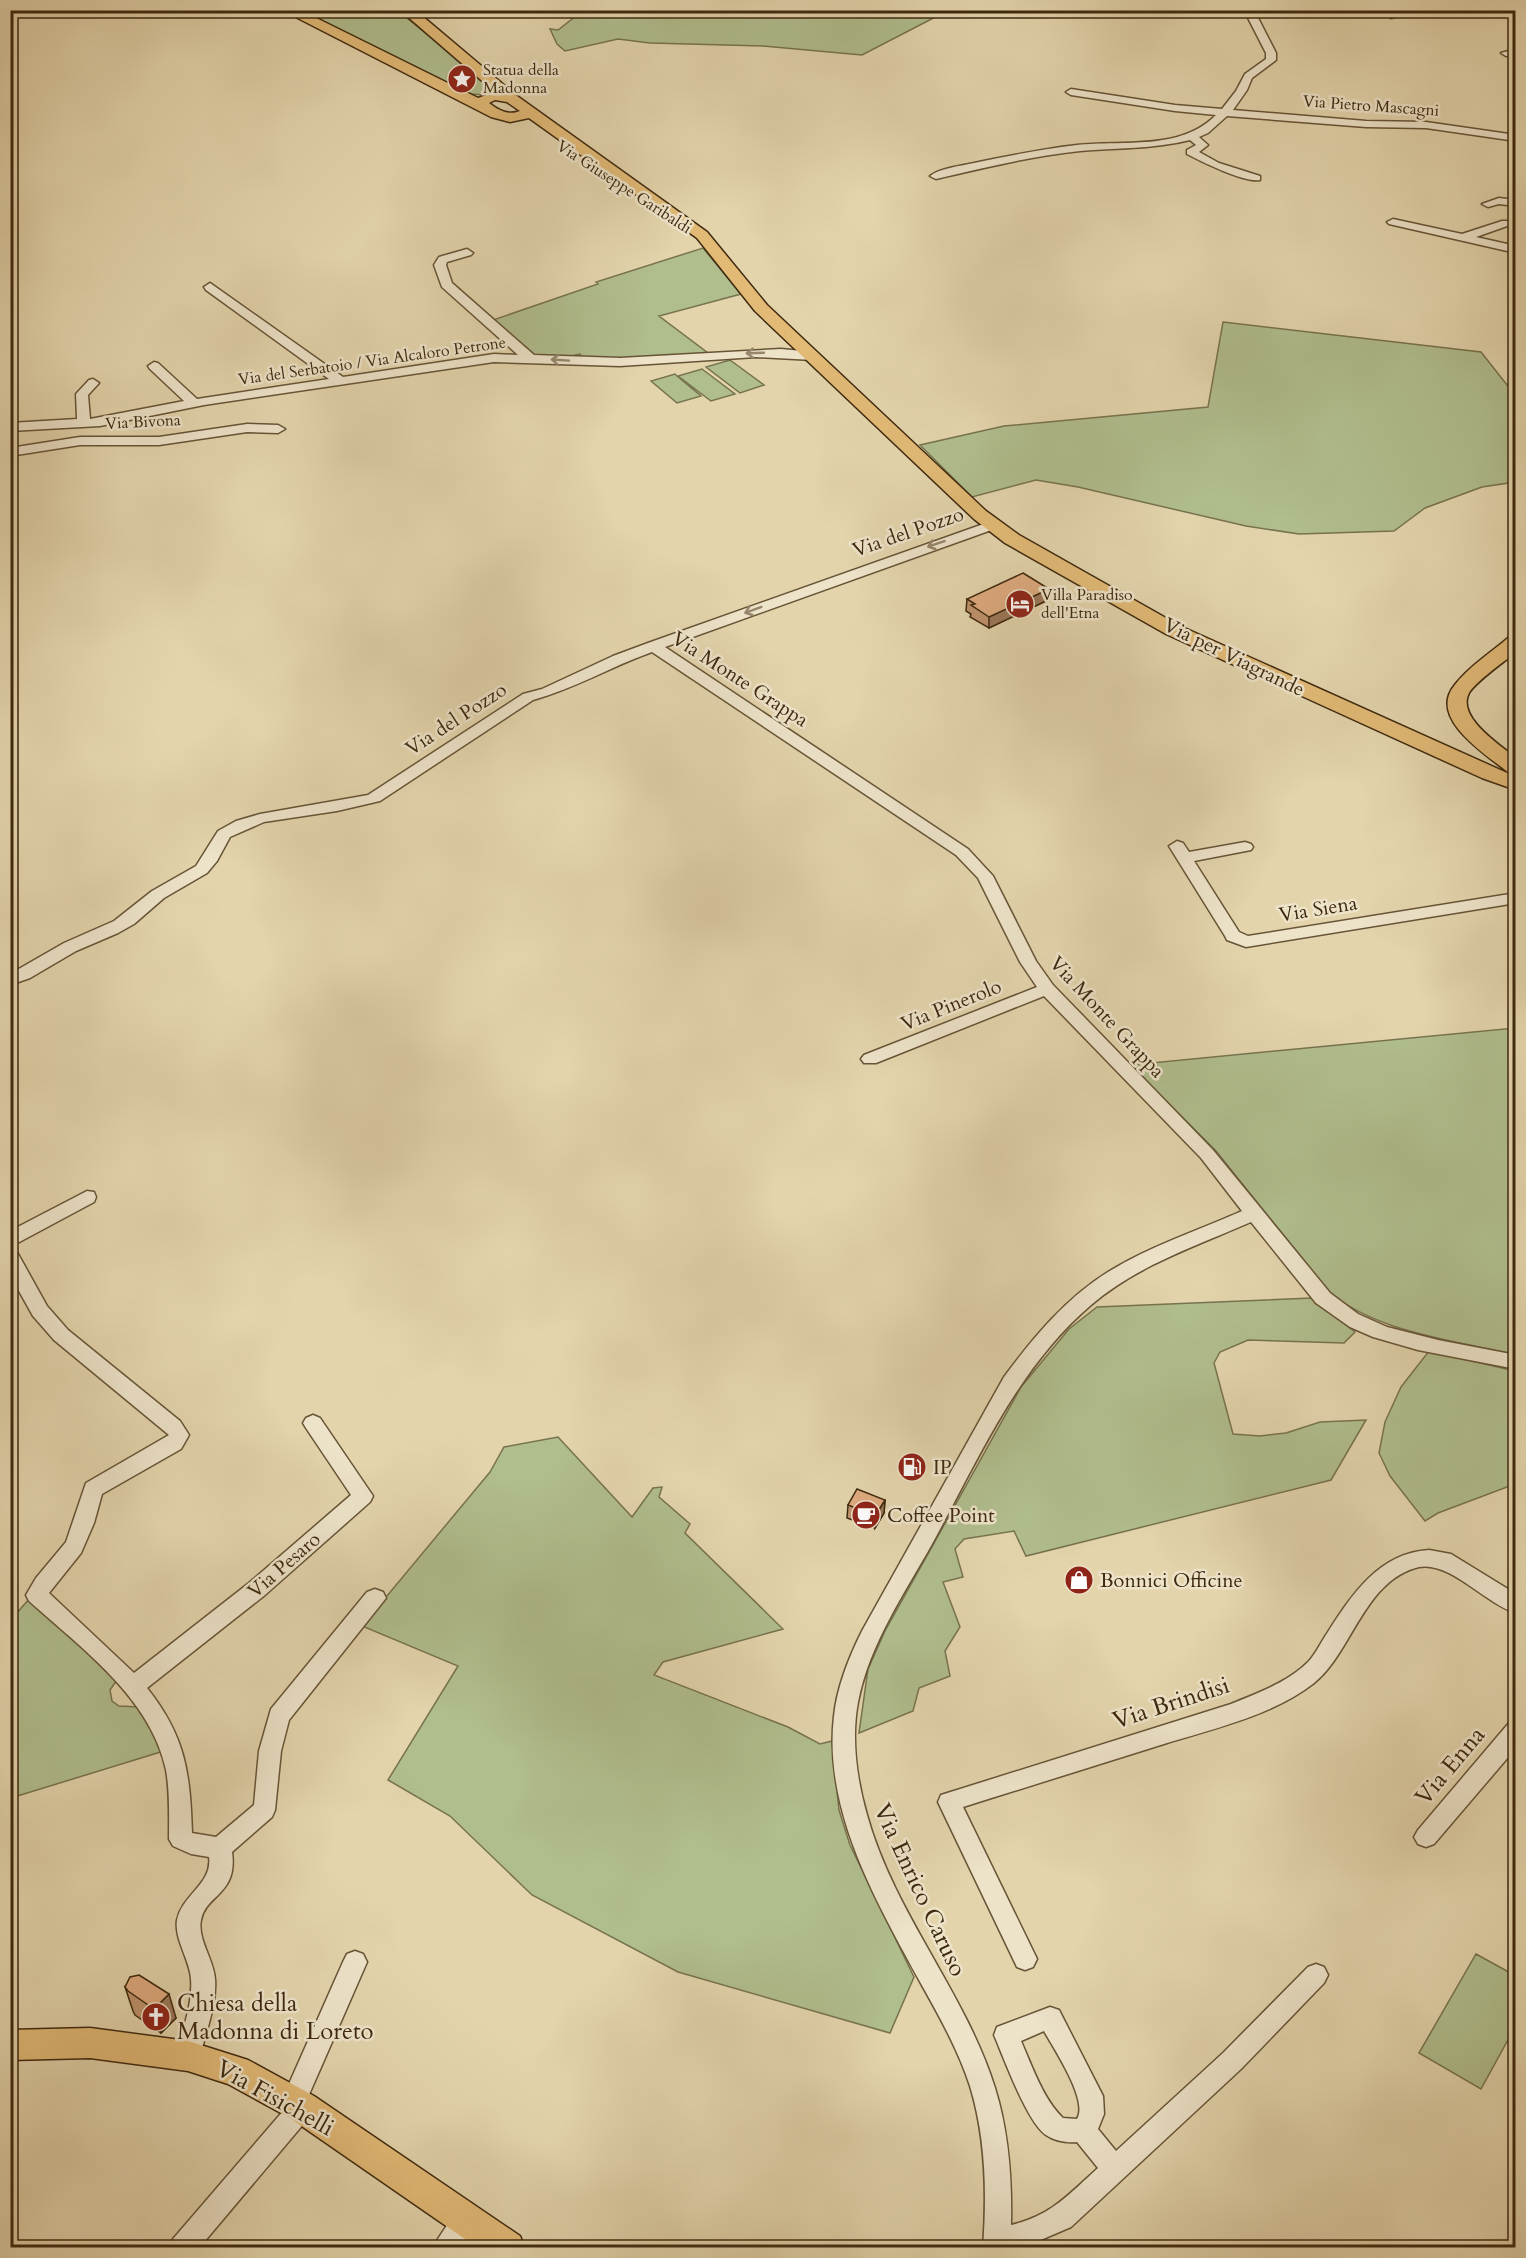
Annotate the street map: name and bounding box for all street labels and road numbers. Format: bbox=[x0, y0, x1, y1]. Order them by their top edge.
street label: Via Pietro Mascagni bbox=[1302, 90, 1440, 122]
street label: Via Giuseppe Garibaldi bbox=[552, 135, 696, 239]
street label: Via del Serbatoio / Via Alcaloro Petrone bbox=[237, 331, 507, 391]
street label: Via Bivona bbox=[105, 409, 181, 435]
street label: Via del Pozzo bbox=[849, 500, 967, 564]
street label: Via per Viagrande bbox=[1159, 611, 1309, 703]
street label: Via Monte Grappa bbox=[666, 625, 814, 733]
street label: Via del Pozzo bbox=[400, 676, 512, 762]
street label: Via Siena bbox=[1277, 889, 1360, 929]
street label: Via Monte Grappa bbox=[1043, 950, 1171, 1084]
street label: Via Pinerolo bbox=[897, 973, 1005, 1037]
street label: Via Pesaro bbox=[242, 1526, 326, 1604]
street label: Via Brindisi bbox=[1108, 1669, 1234, 1737]
street label: Via Enna bbox=[1407, 1719, 1493, 1812]
street label: Via Enrico Caruso bbox=[865, 1798, 975, 1982]
street label: Via Fisichelli bbox=[210, 2052, 340, 2144]

